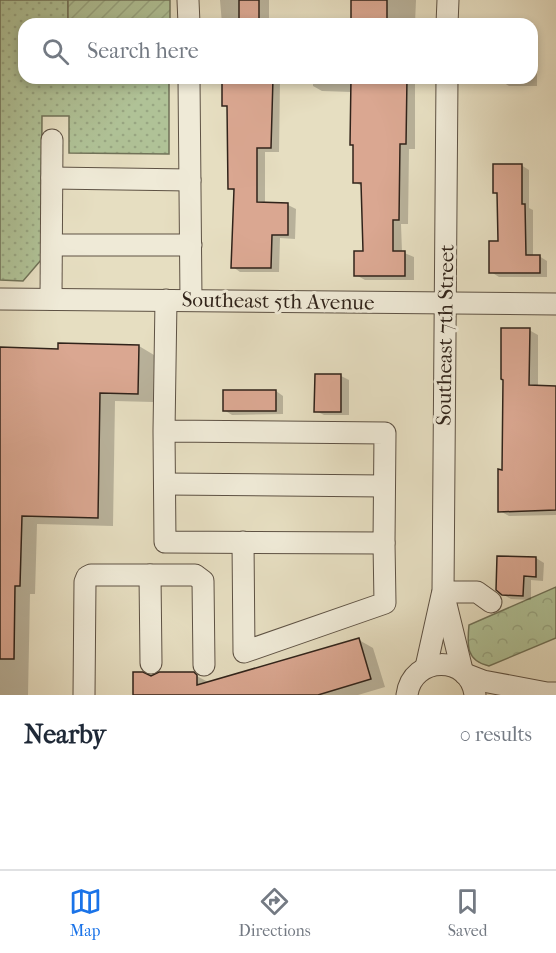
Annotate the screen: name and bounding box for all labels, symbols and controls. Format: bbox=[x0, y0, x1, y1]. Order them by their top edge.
search box bbox=[18, 18, 538, 84]
icon: search bbox=[39, 35, 72, 68]
text: Search here bbox=[87, 38, 199, 64]
street label: Southeast 7th Street bbox=[431, 244, 459, 426]
street label: Southeast 5th Avenue bbox=[181, 287, 375, 315]
text: Nearby bbox=[24, 719, 106, 750]
text: 0 results bbox=[460, 723, 532, 746]
tab: Map bbox=[69, 885, 102, 940]
tab: Directions bbox=[239, 885, 311, 940]
tab: Saved bbox=[448, 885, 487, 940]

